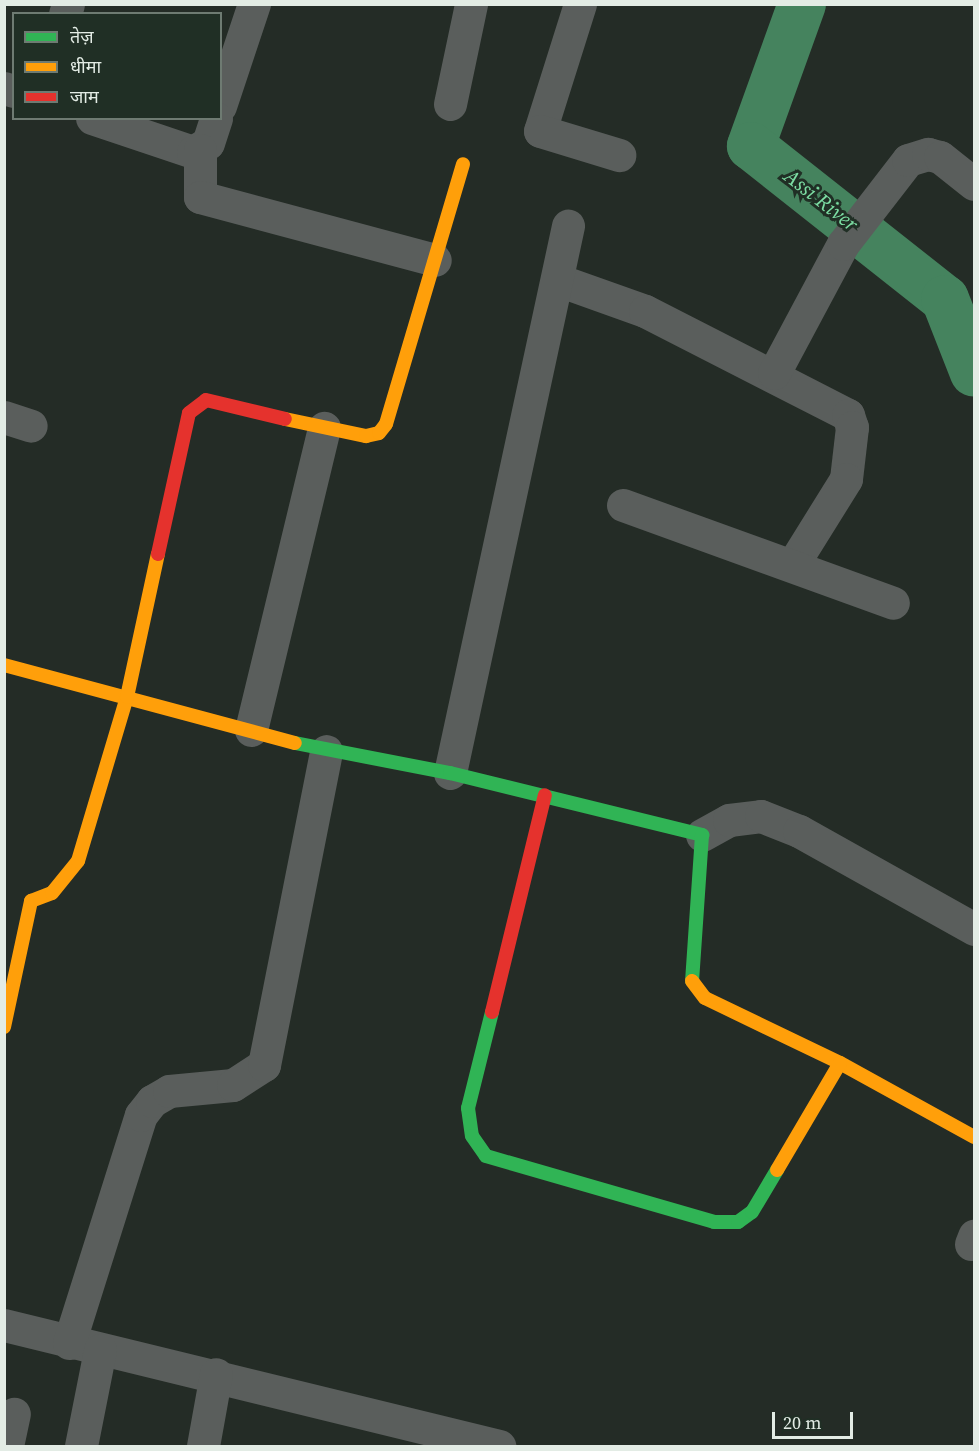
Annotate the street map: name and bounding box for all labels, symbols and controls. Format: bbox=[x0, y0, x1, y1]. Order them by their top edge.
legend bbox=[12, 12, 222, 120]
text: तेज़ bbox=[70, 24, 94, 49]
text: धीमा bbox=[70, 54, 101, 79]
text: जाम bbox=[70, 84, 99, 109]
water label: Assi River bbox=[779, 163, 863, 237]
scale bar bbox=[775, 1400, 856, 1438]
text: 20 m bbox=[783, 1410, 821, 1435]

